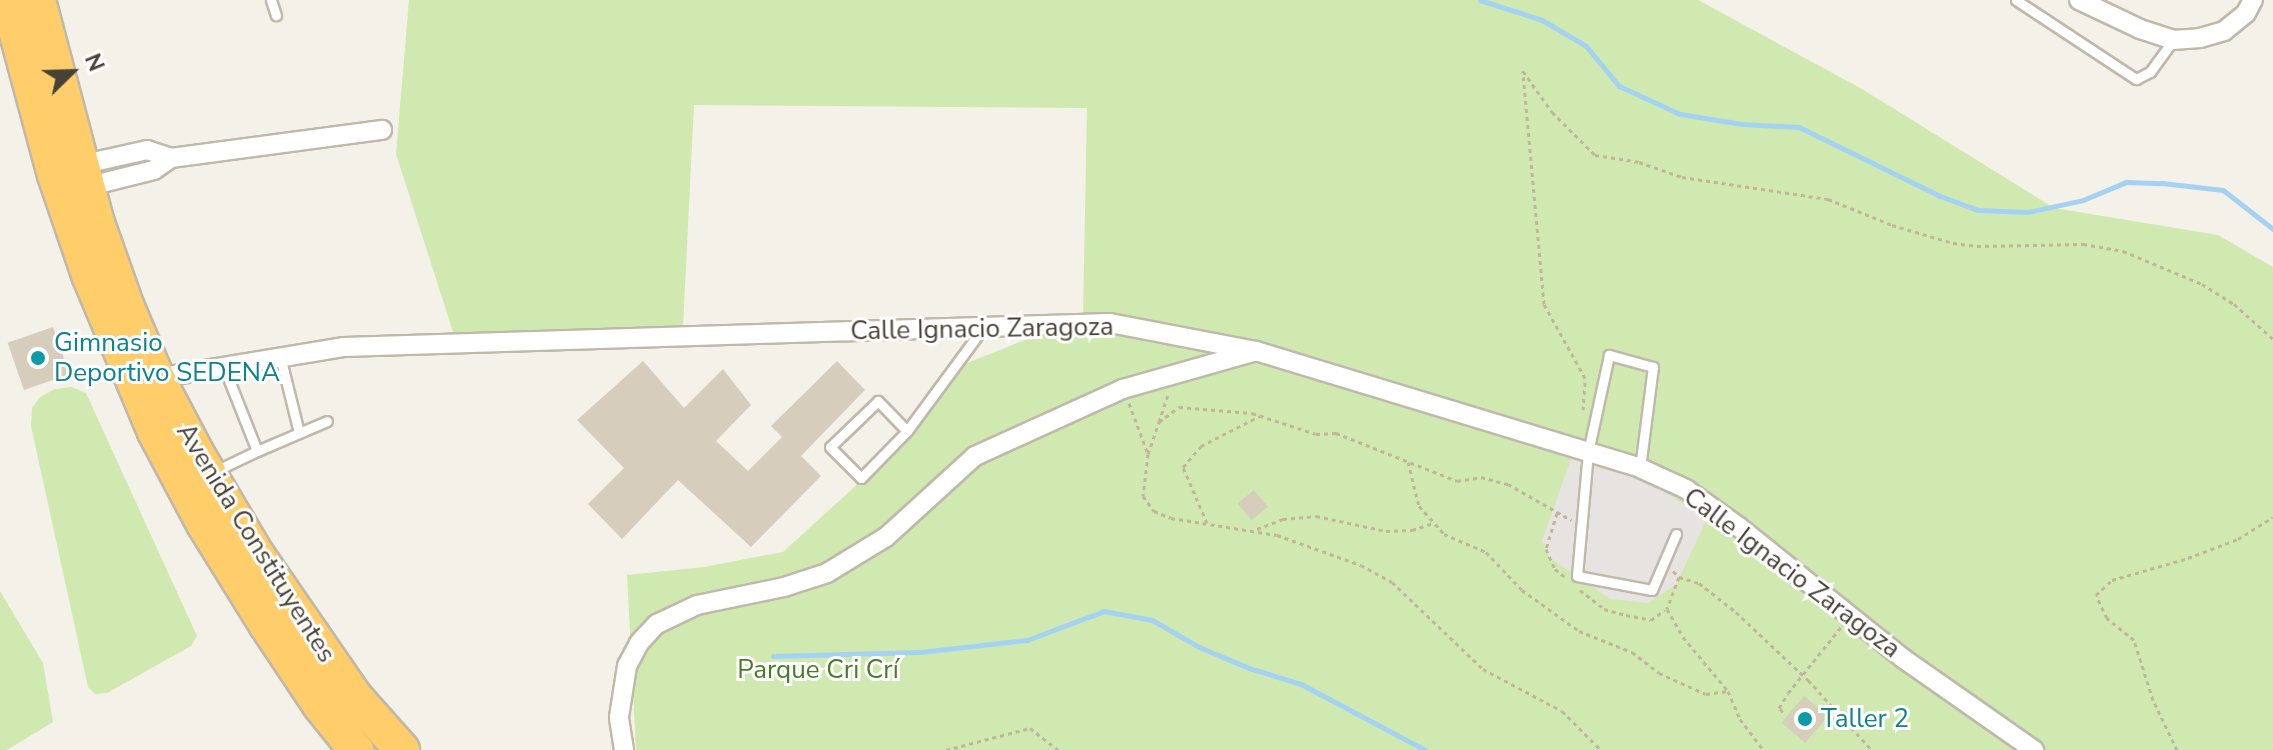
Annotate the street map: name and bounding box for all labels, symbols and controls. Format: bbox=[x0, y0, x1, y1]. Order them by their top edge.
north arrow bbox=[32, 32, 112, 112]
text: N bbox=[77, 49, 111, 76]
street label: Calle Ignacio Zaragoza bbox=[850, 311, 1114, 347]
place label: Gimnasio Deportivo SEDENA bbox=[54, 327, 280, 388]
marker: Gimnasio Deportivo SEDENA bbox=[29, 349, 47, 367]
street label: Avenida Constituyentes bbox=[170, 418, 342, 668]
street label: Calle Ignacio Zaragoza bbox=[1677, 481, 1907, 665]
park label: Parque Cri Crí bbox=[737, 654, 899, 686]
place label: Taller 2 bbox=[1821, 703, 1909, 735]
marker: Taller 2 bbox=[1796, 710, 1814, 728]

